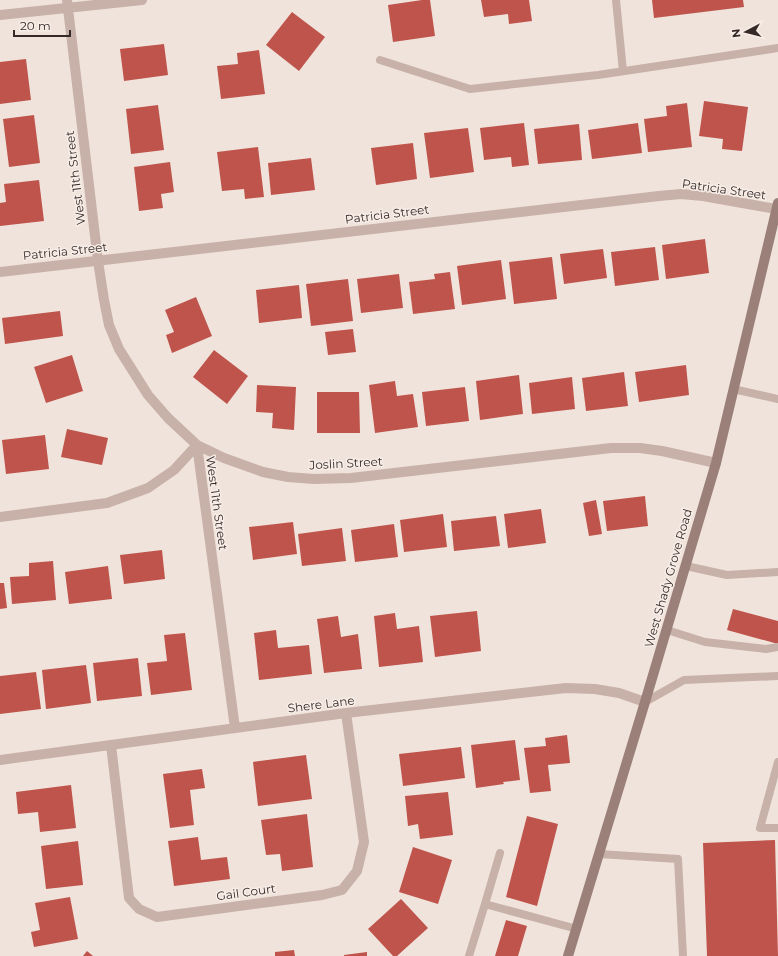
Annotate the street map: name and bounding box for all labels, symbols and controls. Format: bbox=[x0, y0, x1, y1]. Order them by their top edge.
scale bar bbox=[14, 12, 70, 38]
north arrow bbox=[726, 12, 766, 52]
text: 20 m bbox=[20, 18, 51, 33]
text: N bbox=[729, 28, 744, 38]
street label: West 11th Street bbox=[62, 130, 88, 226]
street label: Patricia Street bbox=[681, 176, 767, 202]
street label: Patricia Street bbox=[344, 201, 430, 227]
street label: Patricia Street bbox=[22, 239, 108, 263]
street label: Joslin Street bbox=[308, 454, 383, 472]
street label: West 11th Street bbox=[203, 455, 231, 551]
street label: West Shady Grove Road bbox=[641, 507, 695, 649]
street label: Shere Lane bbox=[287, 692, 355, 716]
street label: Gail Court bbox=[215, 880, 277, 904]

